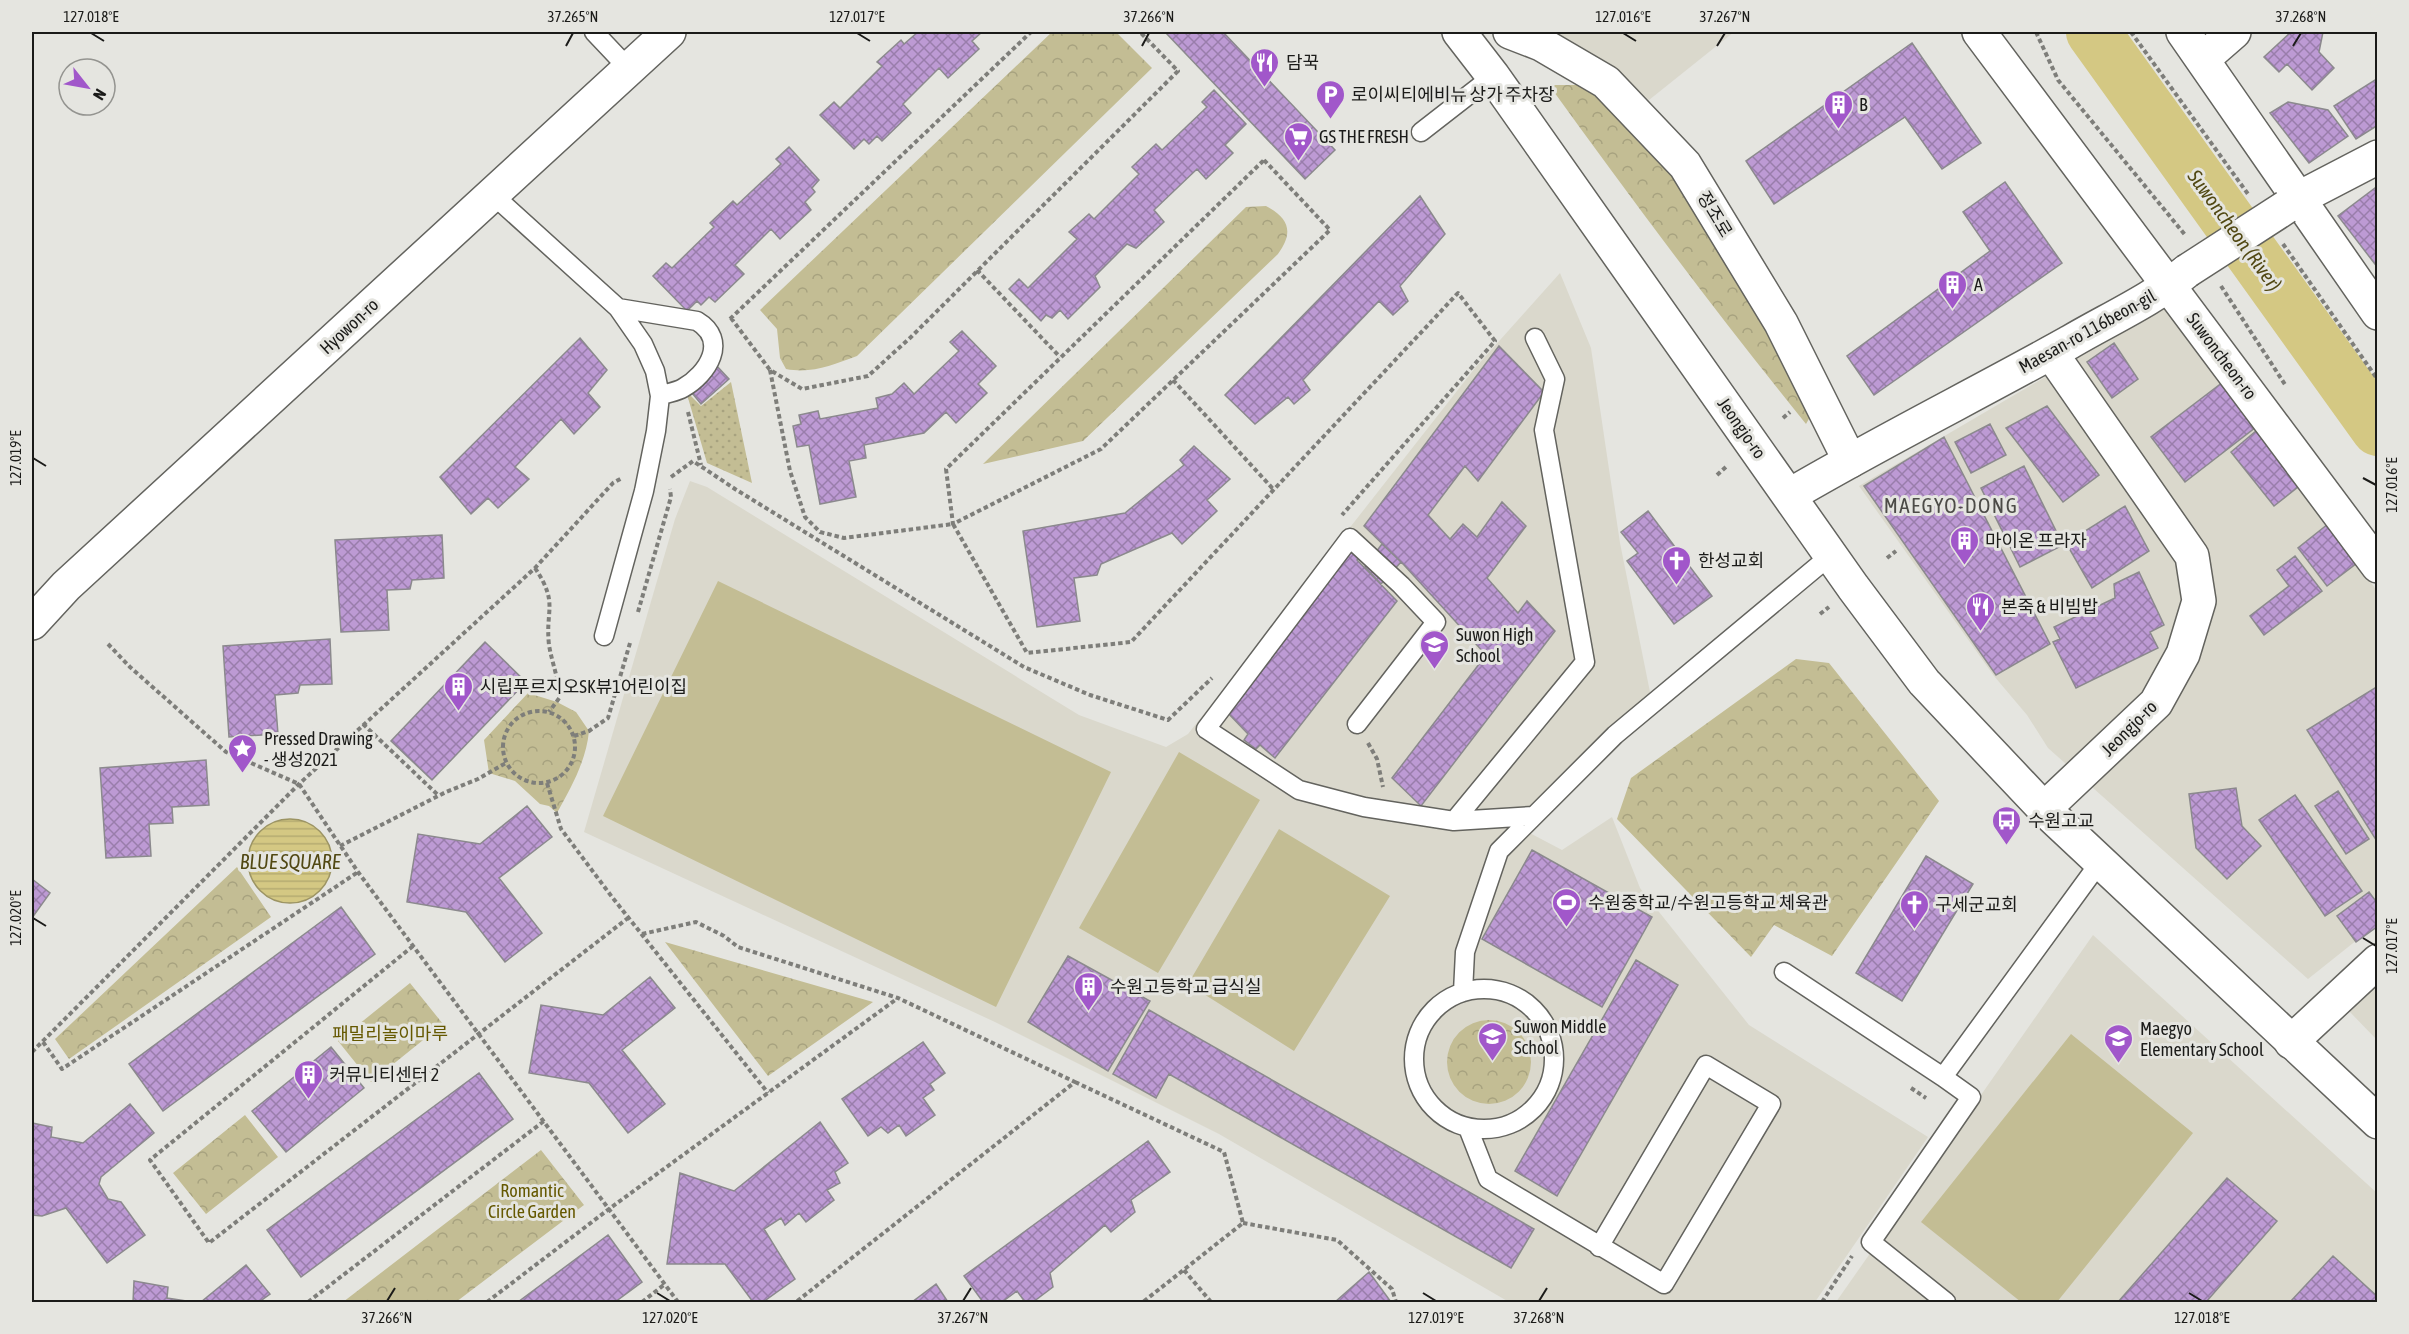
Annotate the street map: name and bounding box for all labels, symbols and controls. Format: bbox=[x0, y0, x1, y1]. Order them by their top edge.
text: 127.018°E bbox=[63, 8, 119, 25]
text: 37.265°N bbox=[548, 8, 598, 25]
text: 127.017°E bbox=[829, 8, 885, 25]
text: 37.266°N bbox=[1124, 8, 1174, 25]
text: 127.016°E bbox=[1595, 8, 1651, 25]
text: 37.267°N bbox=[1700, 8, 1750, 25]
text: 37.268°N bbox=[2276, 8, 2326, 25]
restaurant icon: 담꾹 bbox=[1249, 46, 1281, 88]
place label: 담꾹 bbox=[1286, 52, 1319, 73]
north arrow bbox=[57, 57, 117, 117]
parking icon: 로이씨티에비뉴 상가 주차장 bbox=[1314, 78, 1346, 120]
place label: 로이씨티에비뉴 상가 주차장 bbox=[1351, 84, 1555, 105]
text: N bbox=[90, 86, 110, 103]
building icon: B bbox=[1822, 88, 1854, 130]
place label: B bbox=[1859, 94, 1868, 115]
supermarket icon: GS THE FRESH bbox=[1282, 120, 1314, 162]
place label: GS THE FRESH bbox=[1319, 126, 1409, 147]
water label: Suwoncheon (River) bbox=[2183, 164, 2287, 295]
street label: 정조로 bbox=[1693, 187, 1737, 241]
building icon: A bbox=[1937, 268, 1969, 310]
place label: A bbox=[1974, 274, 1983, 295]
street label: Maesan-ro 116beon-gil bbox=[2015, 285, 2159, 377]
street label: Hyowon-ro bbox=[316, 294, 382, 358]
street label: Suwoncheon-ro bbox=[2183, 309, 2261, 403]
street label: Jeongjo-ro bbox=[1713, 393, 1771, 463]
text: 127.019°E bbox=[7, 430, 24, 486]
text: 127.016°E bbox=[2383, 457, 2400, 513]
district label: MAEGYO-DONG bbox=[1884, 493, 2018, 517]
building icon: 마이온 프라자 bbox=[1948, 524, 1980, 566]
place label: 마이온 프라자 bbox=[1985, 530, 2087, 551]
church icon: 한성교회 bbox=[1661, 544, 1693, 586]
place label: 한성교회 bbox=[1698, 550, 1764, 571]
restaurant icon: 본죽 & 비빔밥 bbox=[1964, 590, 1996, 632]
place label: 본죽 & 비빔밥 bbox=[2001, 596, 2098, 617]
place label: Suwon High School bbox=[1456, 624, 1534, 666]
school or university icon: Suwon High School bbox=[1419, 628, 1451, 670]
building icon: 시립푸르지오SK뷰1어린이집 bbox=[443, 670, 475, 712]
place label: 시립푸르지오SK뷰1어린이집 bbox=[480, 676, 687, 697]
street label: Jeongjo-ro bbox=[2097, 696, 2161, 760]
place label: Pressed Drawing - 생성2021 bbox=[264, 728, 373, 770]
place icon: Pressed Drawing - 생성2021 bbox=[227, 732, 259, 774]
bus stop icon: 수원고교 bbox=[1991, 804, 2023, 846]
place label: 수원고교 bbox=[2028, 810, 2094, 831]
water label: BLUE SQUARE bbox=[240, 850, 342, 873]
sports icon: 수원중학교/수원고등학교 체육관 bbox=[1551, 886, 1583, 928]
church icon: 구세군교회 bbox=[1898, 888, 1930, 930]
text: 127.020°E bbox=[7, 890, 24, 946]
place label: 수원중학교/수원고등학교 체육관 bbox=[1588, 892, 1829, 913]
place label: 구세군교회 bbox=[1935, 894, 2018, 915]
text: 127.017°E bbox=[2383, 918, 2400, 974]
building icon: 수원고등학교 급식실 bbox=[1073, 970, 1105, 1012]
place label: 수원고등학교 급식실 bbox=[1110, 976, 1262, 997]
place label: Suwon Middle School bbox=[1514, 1016, 1607, 1058]
place label: Maegyo Elementary School bbox=[2140, 1018, 2264, 1060]
school or university icon: Suwon Middle School bbox=[1477, 1020, 1509, 1062]
school or university icon: Maegyo Elementary School bbox=[2103, 1022, 2135, 1064]
park label: 패밀리놀이마루 bbox=[332, 1023, 448, 1044]
building icon: 커뮤니티센터 2 bbox=[292, 1058, 324, 1100]
place label: 커뮤니티센터 2 bbox=[329, 1064, 439, 1085]
park label: Romantic Circle Garden bbox=[488, 1180, 576, 1222]
text: 37.266°N bbox=[362, 1309, 412, 1326]
text: 127.020°E bbox=[642, 1309, 698, 1326]
text: 37.267°N bbox=[938, 1309, 988, 1326]
text: 127.019°E bbox=[1408, 1309, 1464, 1326]
text: 37.268°N bbox=[1514, 1309, 1564, 1326]
text: 127.018°E bbox=[2174, 1309, 2230, 1326]

